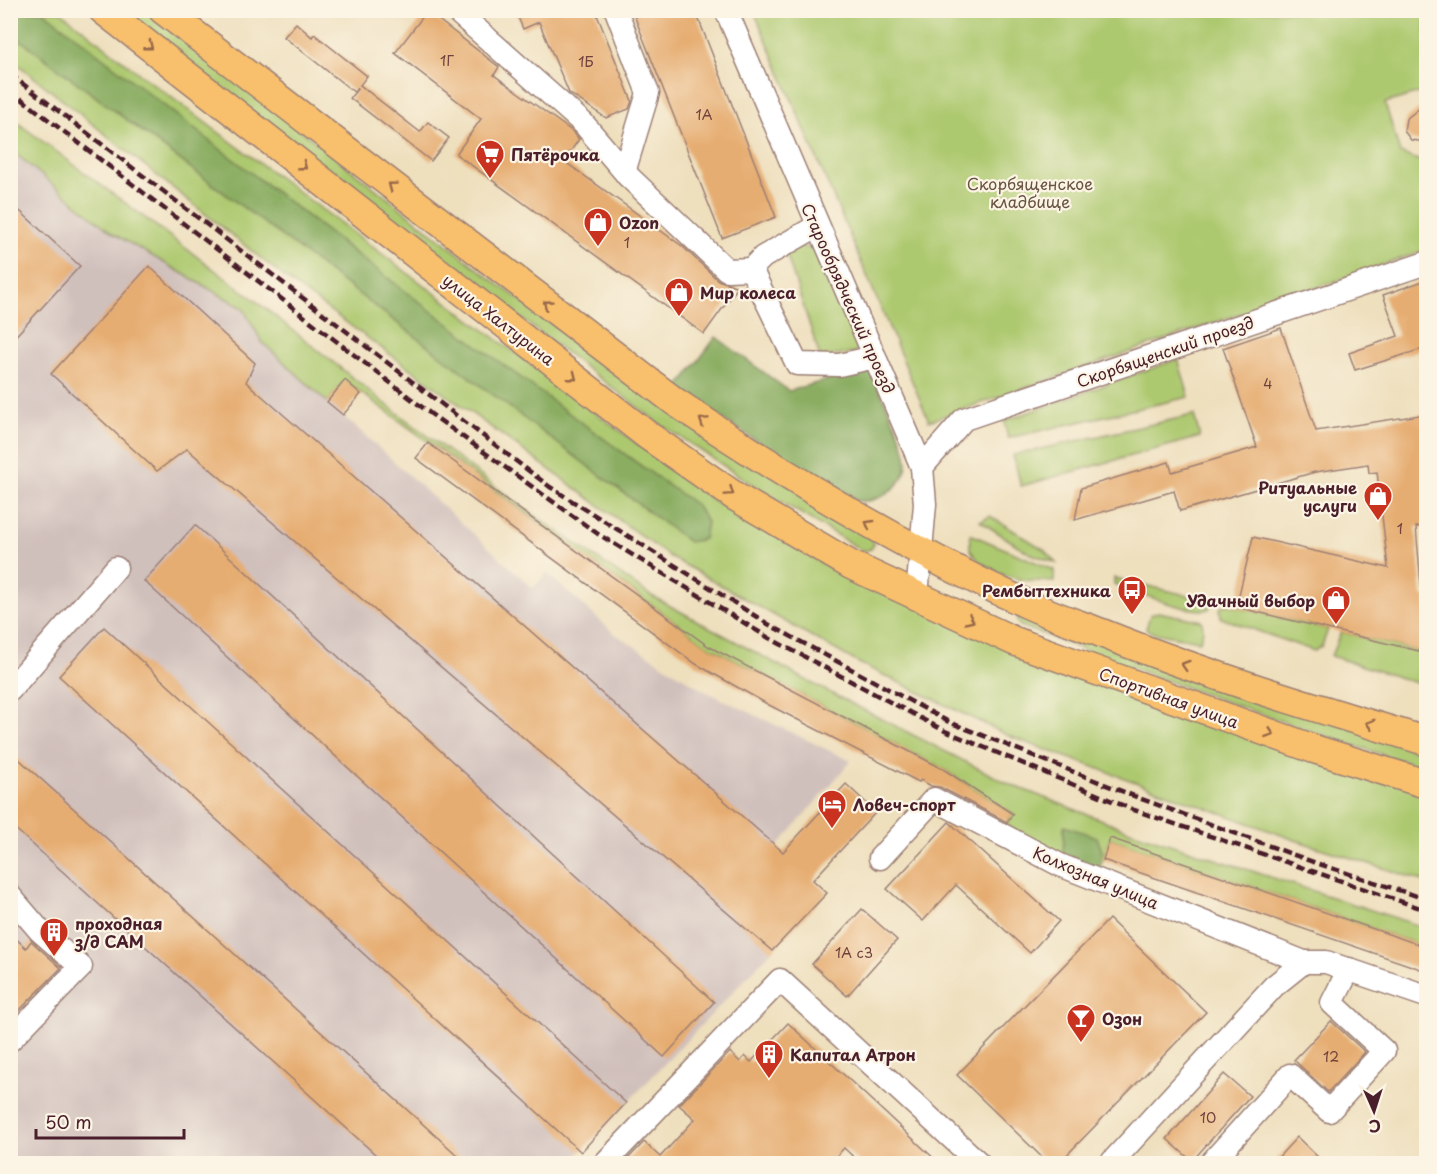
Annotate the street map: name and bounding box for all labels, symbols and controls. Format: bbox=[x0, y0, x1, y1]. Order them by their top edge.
one-way arrow bbox=[142, 39, 153, 50]
house number: 1Г bbox=[440, 50, 454, 71]
house number: 1Б bbox=[578, 51, 594, 72]
house number: 1А bbox=[695, 104, 713, 125]
supermarket icon: Пятёрочка bbox=[474, 138, 506, 180]
place label: Пятёрочка bbox=[511, 142, 600, 166]
one-way arrow bbox=[296, 159, 307, 170]
park label: Скорбященское кладбище bbox=[967, 171, 1093, 213]
one-way arrow bbox=[388, 182, 399, 193]
street label: Старообрядческий проезд bbox=[796, 199, 902, 397]
shop icon: Ozon bbox=[582, 206, 614, 248]
place label: Ozon bbox=[619, 210, 659, 234]
house number: 1 bbox=[624, 232, 630, 253]
street label: улица Халтурина bbox=[438, 268, 560, 370]
shop icon: Мир колеса bbox=[663, 276, 695, 318]
place label: Мир колеса bbox=[700, 280, 796, 304]
one-way arrow bbox=[543, 301, 554, 312]
street label: Скорбященский проезд bbox=[1073, 309, 1257, 393]
one-way arrow bbox=[566, 369, 577, 380]
house number: 4 bbox=[1263, 373, 1273, 394]
one-way arrow bbox=[699, 417, 710, 428]
place label: Ритуальные услуги bbox=[1258, 475, 1357, 517]
shop icon: Ритуальные услуги bbox=[1362, 480, 1394, 522]
one-way arrow bbox=[723, 485, 734, 496]
house number: 1 bbox=[1397, 518, 1403, 539]
one-way arrow bbox=[865, 519, 875, 531]
bus stop icon: Рембыттехника bbox=[1116, 574, 1148, 616]
place label: Рембыттехника bbox=[982, 578, 1111, 602]
shop icon: Удачный выбор bbox=[1320, 584, 1352, 626]
place label: Удачный выбор bbox=[1186, 588, 1315, 612]
one-way arrow bbox=[963, 613, 974, 625]
one-way arrow bbox=[1180, 659, 1191, 672]
street label: Спортивная улица bbox=[1096, 661, 1242, 733]
one-way arrow bbox=[1365, 719, 1376, 731]
one-way arrow bbox=[1264, 726, 1275, 739]
hotel icon: Ловеч-спорт bbox=[816, 788, 848, 830]
place label: Ловеч-спорт bbox=[853, 792, 956, 816]
street label: Колхозная улица bbox=[1029, 840, 1163, 914]
place label: проходная з/д САМ bbox=[74, 911, 162, 953]
building icon: проходная з/д САМ bbox=[38, 916, 70, 958]
house number: 1А с3 bbox=[835, 942, 873, 963]
bar icon: Озон bbox=[1065, 1002, 1097, 1044]
place label: Озон bbox=[1102, 1006, 1142, 1030]
building icon: Капитал Атрон bbox=[753, 1038, 785, 1080]
place label: Капитал Атрон bbox=[790, 1042, 916, 1066]
house number: 12 bbox=[1323, 1046, 1339, 1067]
north arrow bbox=[1344, 1081, 1404, 1141]
scale bar bbox=[36, 1102, 184, 1140]
house number: 10 bbox=[1200, 1107, 1216, 1128]
text: 50 m bbox=[45, 1108, 92, 1135]
text: С bbox=[1368, 1115, 1381, 1139]

